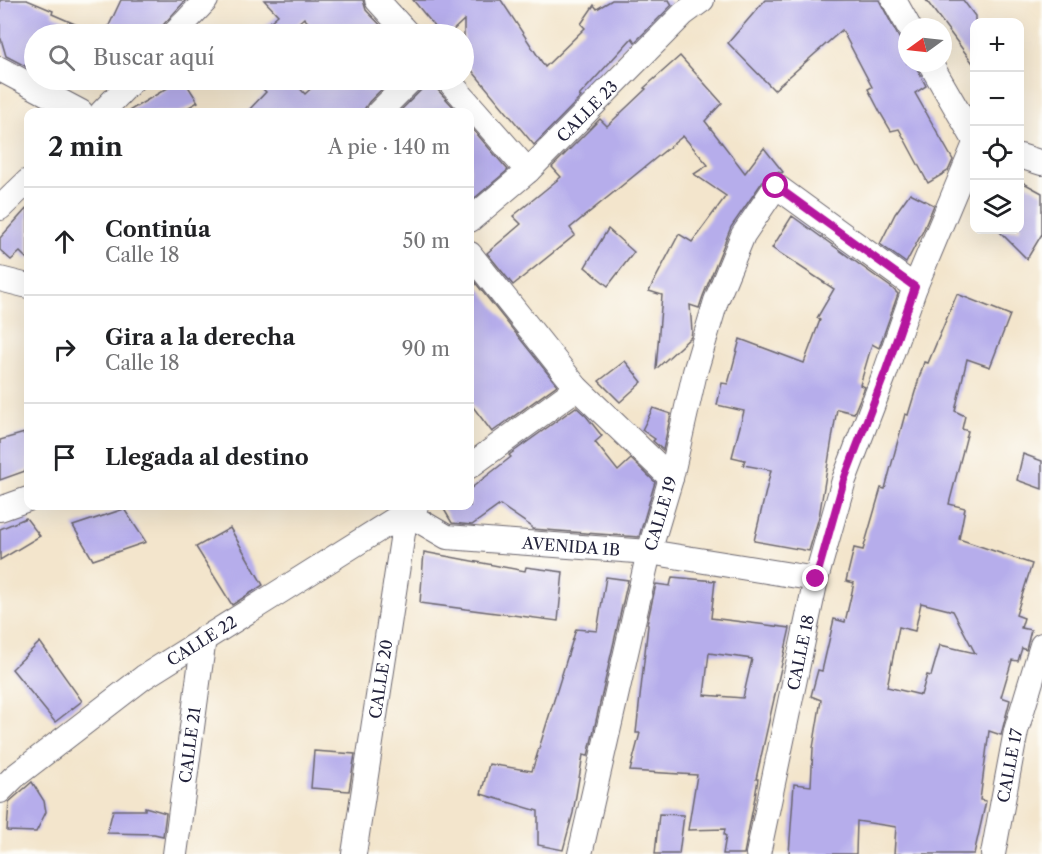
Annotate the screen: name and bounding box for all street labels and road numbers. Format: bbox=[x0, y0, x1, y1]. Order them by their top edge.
street label: CALLE 23 bbox=[552, 76, 622, 146]
street label: CALLE 19 bbox=[640, 474, 681, 553]
street label: AVENIDA 1B bbox=[520, 533, 621, 560]
street label: CALLE 22 bbox=[163, 611, 240, 670]
street label: CALLE 18 bbox=[783, 613, 818, 692]
street label: CALLE 20 bbox=[365, 638, 397, 720]
street label: CALLE 21 bbox=[175, 706, 205, 784]
street label: CALLE 17 bbox=[993, 727, 1026, 804]

